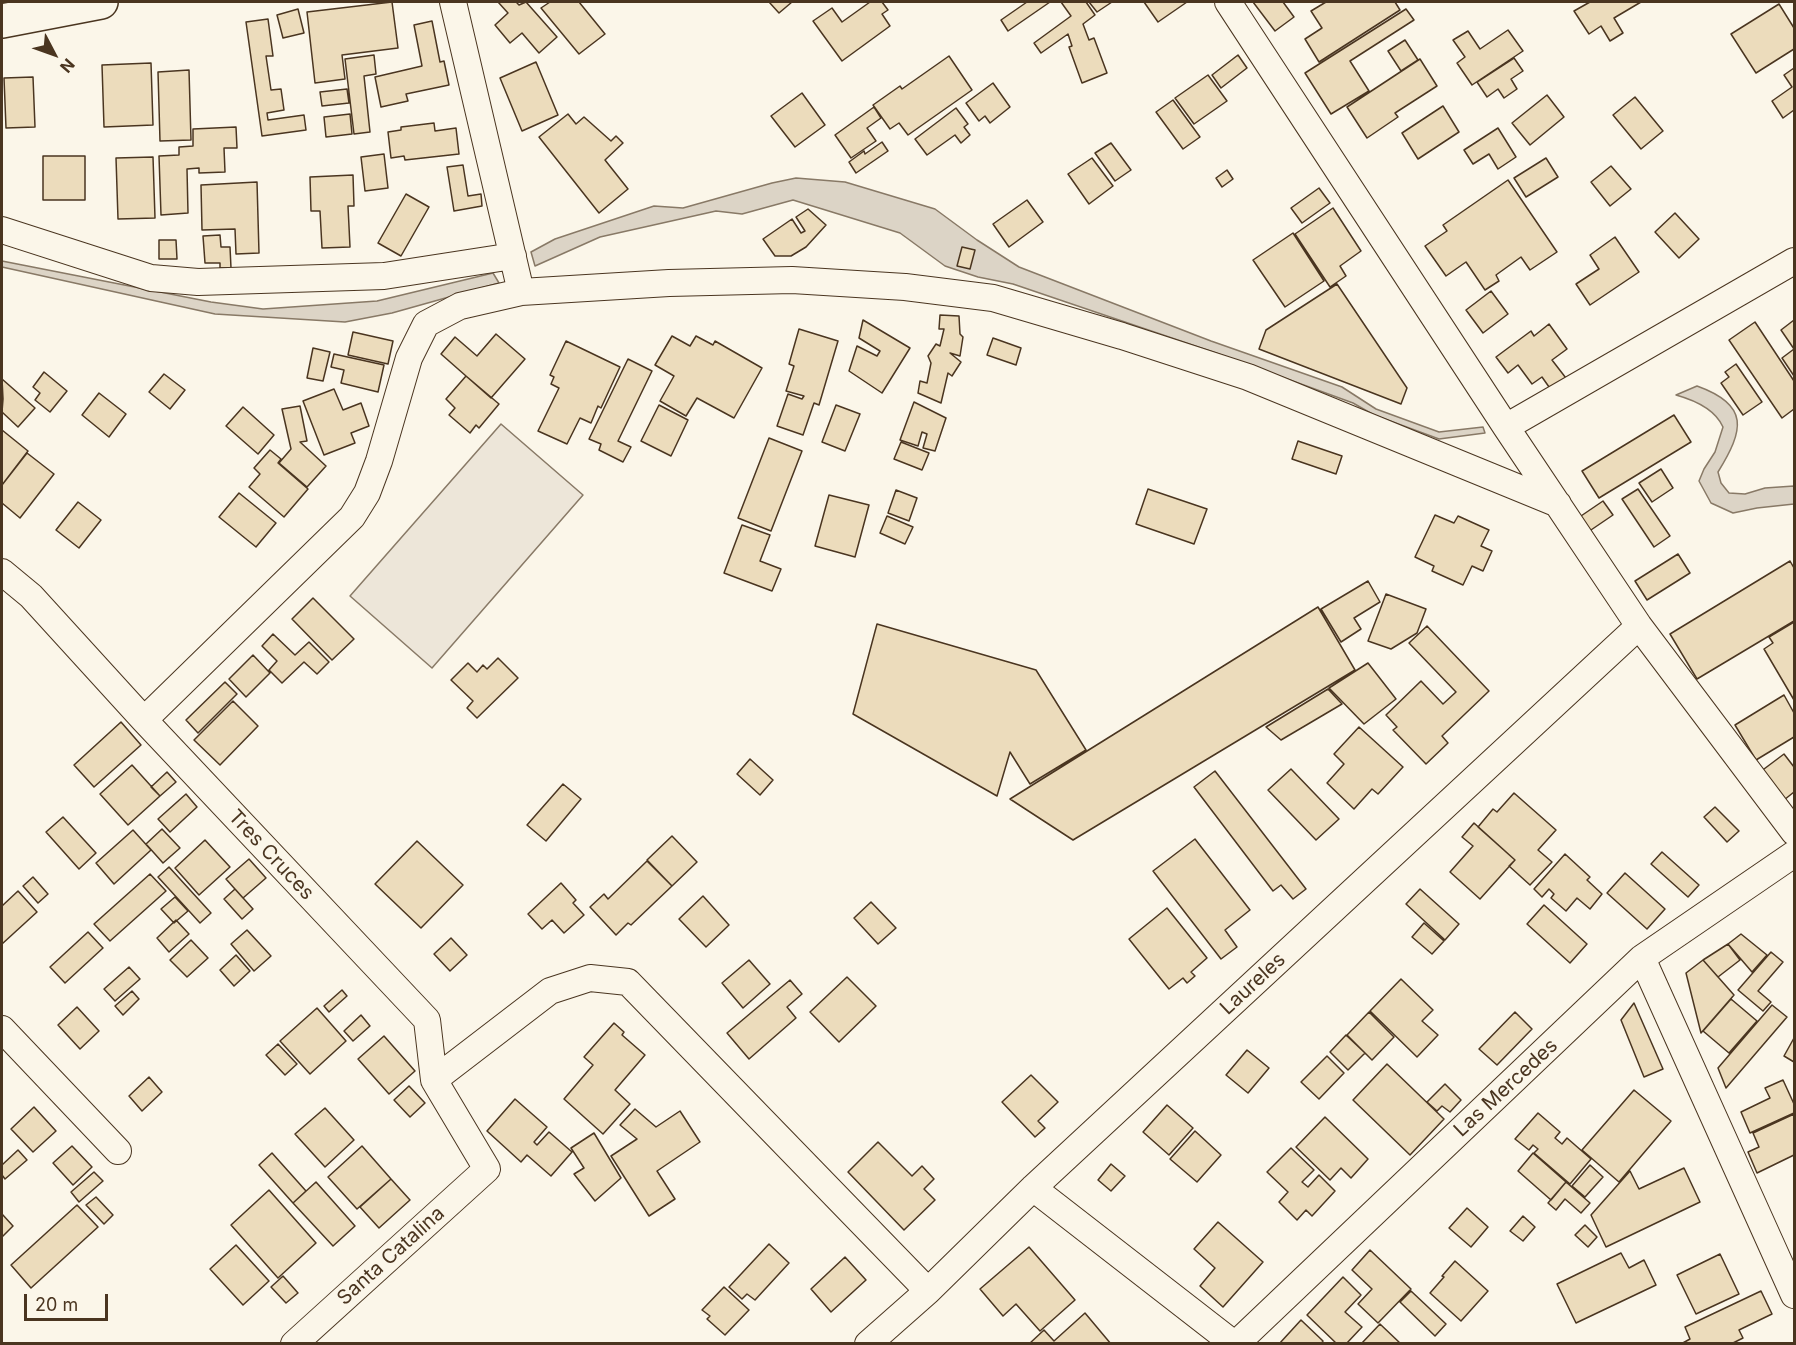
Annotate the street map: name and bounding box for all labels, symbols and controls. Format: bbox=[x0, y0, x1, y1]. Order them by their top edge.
north arrow bbox=[24, 24, 84, 84]
text: N bbox=[56, 55, 79, 77]
street label: Tres Cruces bbox=[223, 805, 319, 905]
street label: Laureles bbox=[1215, 948, 1291, 1020]
street label: Las Mercedes bbox=[1449, 1034, 1563, 1142]
street label: Santa Catalina bbox=[333, 1202, 449, 1310]
scale bar bbox=[27, 1282, 111, 1320]
text: 20 m bbox=[35, 1294, 78, 1315]

